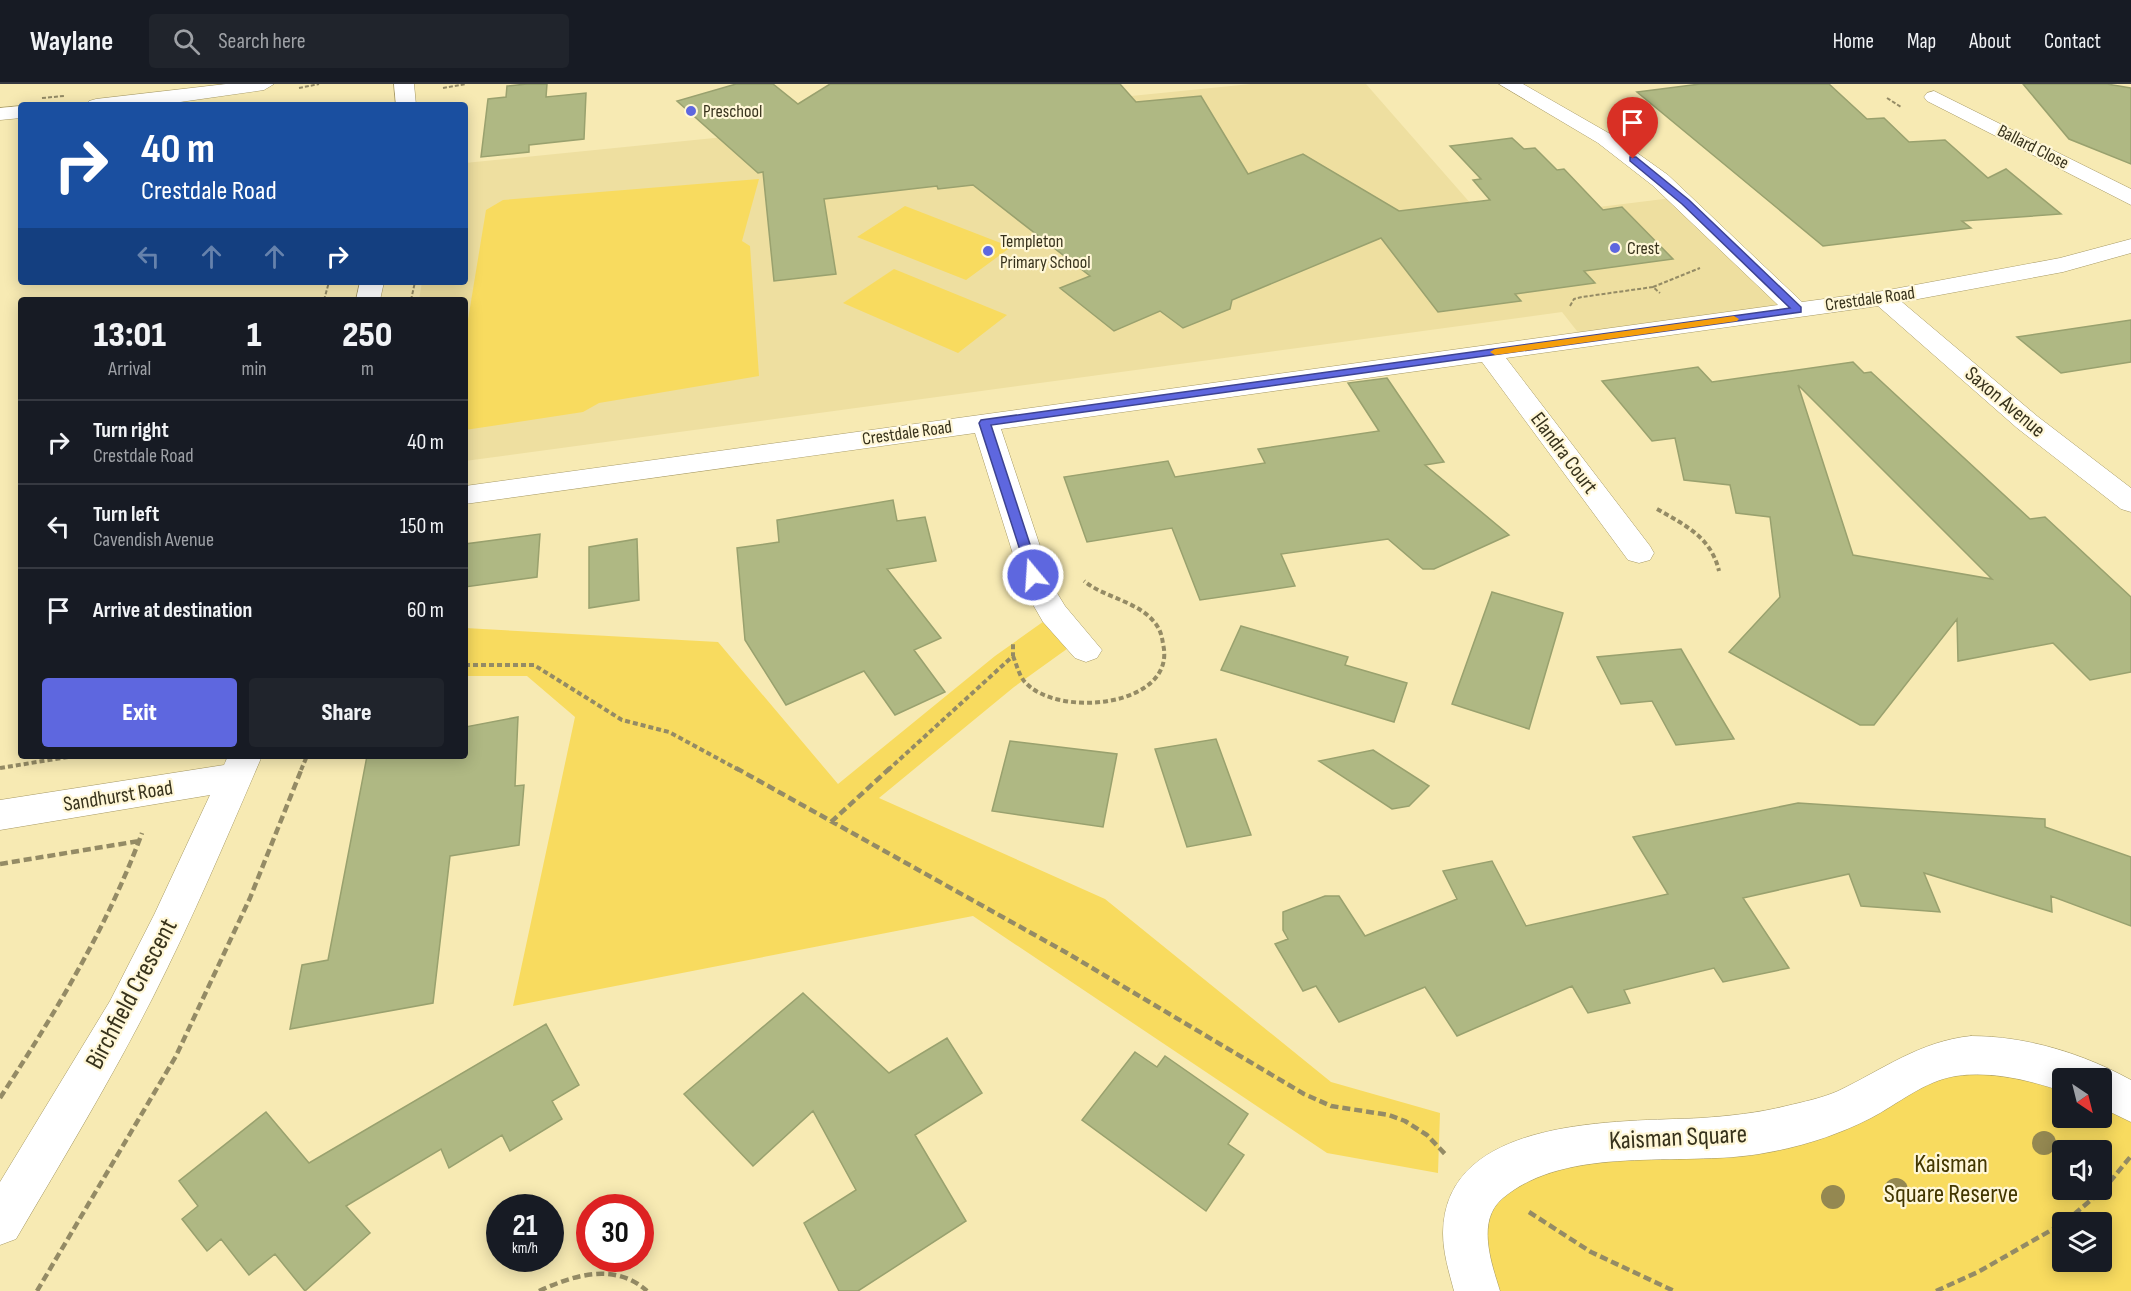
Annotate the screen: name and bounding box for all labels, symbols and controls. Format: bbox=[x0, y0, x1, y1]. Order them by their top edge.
search box bbox=[149, 14, 569, 68]
text: Waylane bbox=[30, 25, 113, 58]
icon: search bbox=[170, 25, 203, 58]
text: Search here bbox=[218, 28, 306, 55]
text: Home bbox=[1833, 29, 1874, 54]
text: Map bbox=[1907, 29, 1936, 54]
text: About bbox=[1969, 29, 2011, 54]
text: Contact bbox=[2044, 29, 2101, 54]
pin bbox=[1607, 97, 1658, 159]
place label: Preschool bbox=[703, 101, 762, 122]
marker: Preschool bbox=[684, 104, 698, 118]
icon: arrive bbox=[1616, 106, 1649, 139]
street label: Ballard Close bbox=[1994, 120, 2072, 174]
text: 40 m bbox=[141, 124, 215, 175]
icon: right bbox=[42, 126, 120, 204]
text: Crestdale Road bbox=[141, 175, 277, 207]
place label: Templeton Primary School bbox=[1000, 231, 1091, 273]
place label: Crest bbox=[1627, 238, 1660, 259]
icon: left bbox=[132, 240, 165, 273]
icon: ahead bbox=[195, 240, 228, 273]
icon: ahead bbox=[258, 240, 291, 273]
icon: right bbox=[321, 240, 354, 273]
marker: Crest bbox=[1608, 241, 1622, 255]
marker: Templeton Primary School bbox=[981, 244, 995, 258]
street label: Crestdale Road bbox=[1824, 282, 1916, 316]
text: 13:01 bbox=[94, 314, 166, 357]
text: 1 bbox=[247, 314, 262, 357]
text: 250 bbox=[342, 314, 392, 357]
text: Arrival bbox=[108, 357, 151, 381]
text: min bbox=[242, 357, 267, 381]
text: m bbox=[361, 357, 374, 381]
street label: Saxon Avenue bbox=[1960, 361, 2050, 443]
street label: Elandra Court bbox=[1525, 407, 1603, 499]
street label: Crestdale Road bbox=[861, 416, 953, 450]
text: Turn right bbox=[93, 417, 169, 444]
icon: right bbox=[42, 426, 75, 459]
text: 40 m bbox=[407, 429, 444, 456]
text: Crestdale Road bbox=[93, 444, 194, 468]
text: Turn left bbox=[93, 501, 159, 528]
icon: left bbox=[42, 510, 75, 543]
text: 150 m bbox=[400, 513, 444, 540]
text: Cavendish Avenue bbox=[93, 528, 214, 552]
position arrow bbox=[1001, 543, 1065, 607]
icon: arrive bbox=[42, 594, 75, 627]
text: Arrive at destination bbox=[93, 597, 252, 624]
text: 60 m bbox=[407, 597, 444, 624]
button: Exit bbox=[42, 678, 237, 747]
button: Share bbox=[249, 678, 444, 747]
street label: Sandhurst Road bbox=[61, 775, 175, 817]
street label: Birchfield Crescent bbox=[79, 913, 185, 1075]
north arrow bbox=[2052, 1068, 2112, 1128]
map controls bbox=[2052, 1068, 2112, 1272]
street label: Kaisman Square bbox=[1608, 1119, 1748, 1157]
button: sound bbox=[2052, 1140, 2112, 1200]
park label: Kaisman Square Reserve bbox=[1884, 1149, 2018, 1210]
speed limit sign: 30 bbox=[576, 1194, 654, 1272]
text: 21 bbox=[513, 1208, 537, 1244]
button: layers bbox=[2052, 1212, 2112, 1272]
text: km/h bbox=[512, 1239, 538, 1258]

